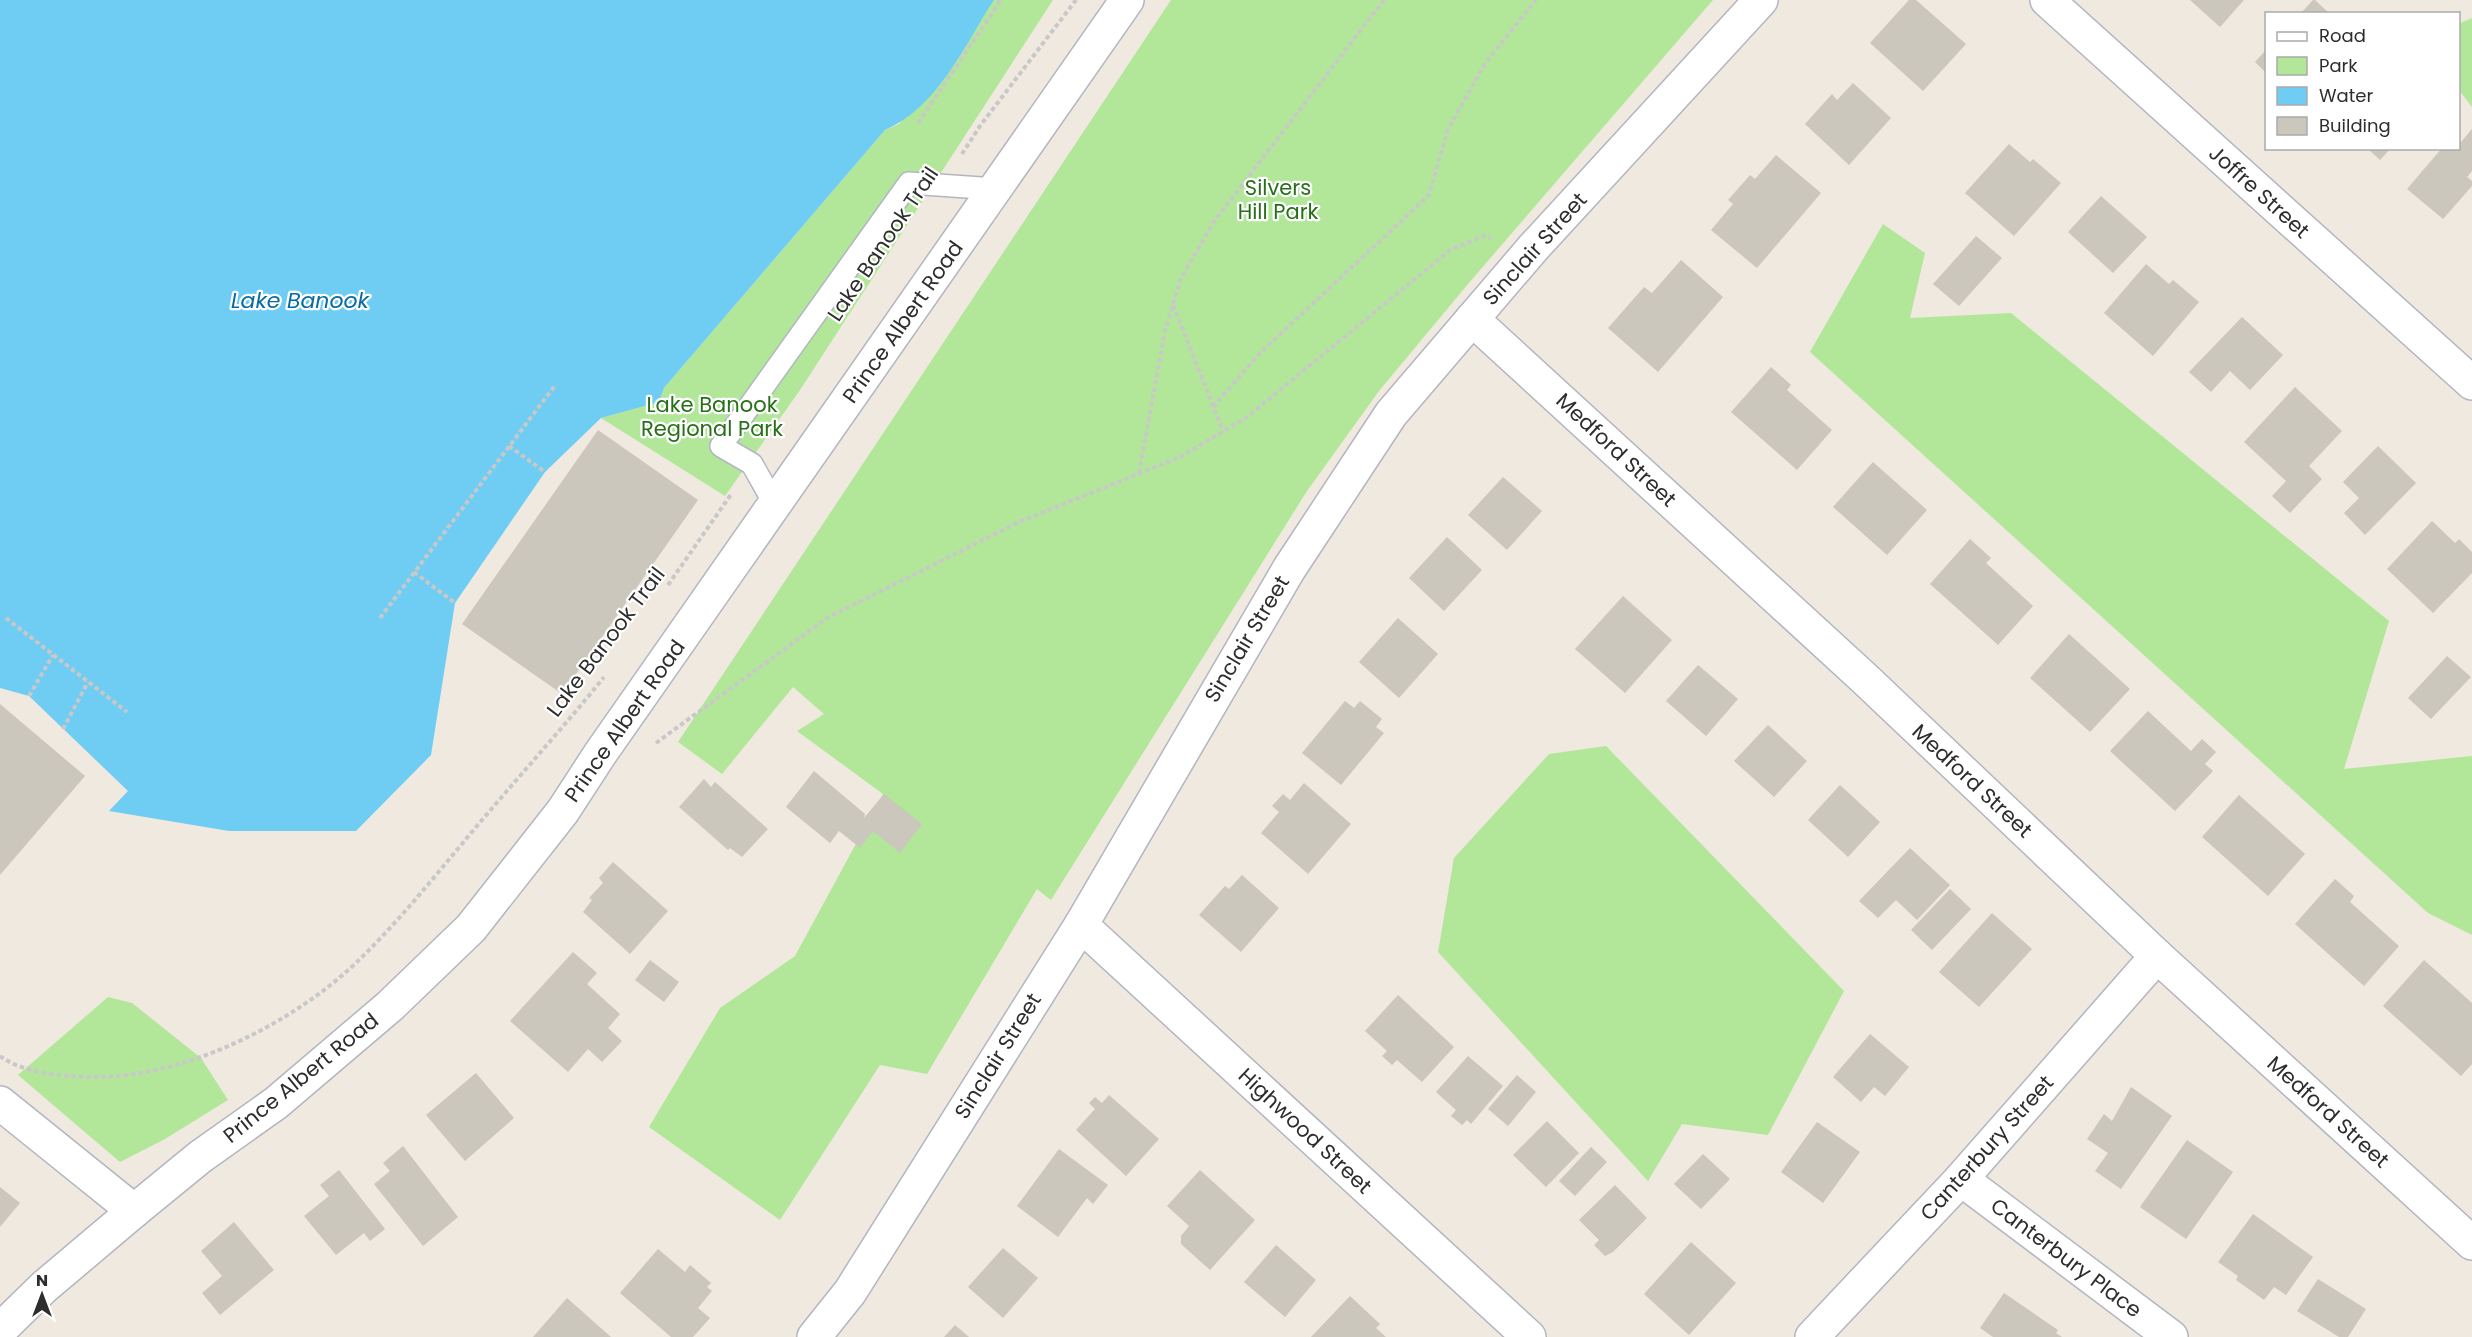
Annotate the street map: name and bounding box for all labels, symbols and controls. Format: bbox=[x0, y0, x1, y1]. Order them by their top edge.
legend bbox=[2265, 12, 2460, 150]
text: Road bbox=[2319, 23, 2366, 48]
text: Park bbox=[2319, 53, 2358, 78]
text: Water bbox=[2319, 83, 2373, 108]
text: Building bbox=[2319, 113, 2391, 138]
street label: Joffre Street bbox=[2203, 139, 2316, 245]
street label: Lake Banook Trail bbox=[820, 161, 945, 327]
park label: Silvers Hill Park bbox=[1238, 173, 1319, 226]
street label: Sinclair Street bbox=[1476, 186, 1593, 312]
street label: Prince Albert Road bbox=[836, 235, 970, 409]
water label: Lake Banook bbox=[231, 285, 371, 316]
street label: Medford Street bbox=[1550, 386, 1683, 513]
park label: Lake Banook Regional Park bbox=[641, 390, 783, 443]
street label: Lake Banook Trail bbox=[540, 561, 671, 722]
street label: Sinclair Street bbox=[1197, 570, 1296, 708]
street label: Prince Albert Road bbox=[558, 634, 692, 808]
street label: Medford Street bbox=[1906, 717, 2039, 844]
street label: Sinclair Street bbox=[947, 987, 1048, 1124]
street label: Prince Albert Road bbox=[217, 1006, 384, 1149]
street label: Medford Street bbox=[2261, 1049, 2396, 1174]
street label: Highwood Street bbox=[1232, 1061, 1378, 1200]
street label: Canterbury Street bbox=[1913, 1069, 2060, 1227]
street label: Canterbury Place bbox=[1985, 1191, 2148, 1324]
north arrow bbox=[12, 1265, 72, 1325]
text: N bbox=[36, 1269, 48, 1292]

